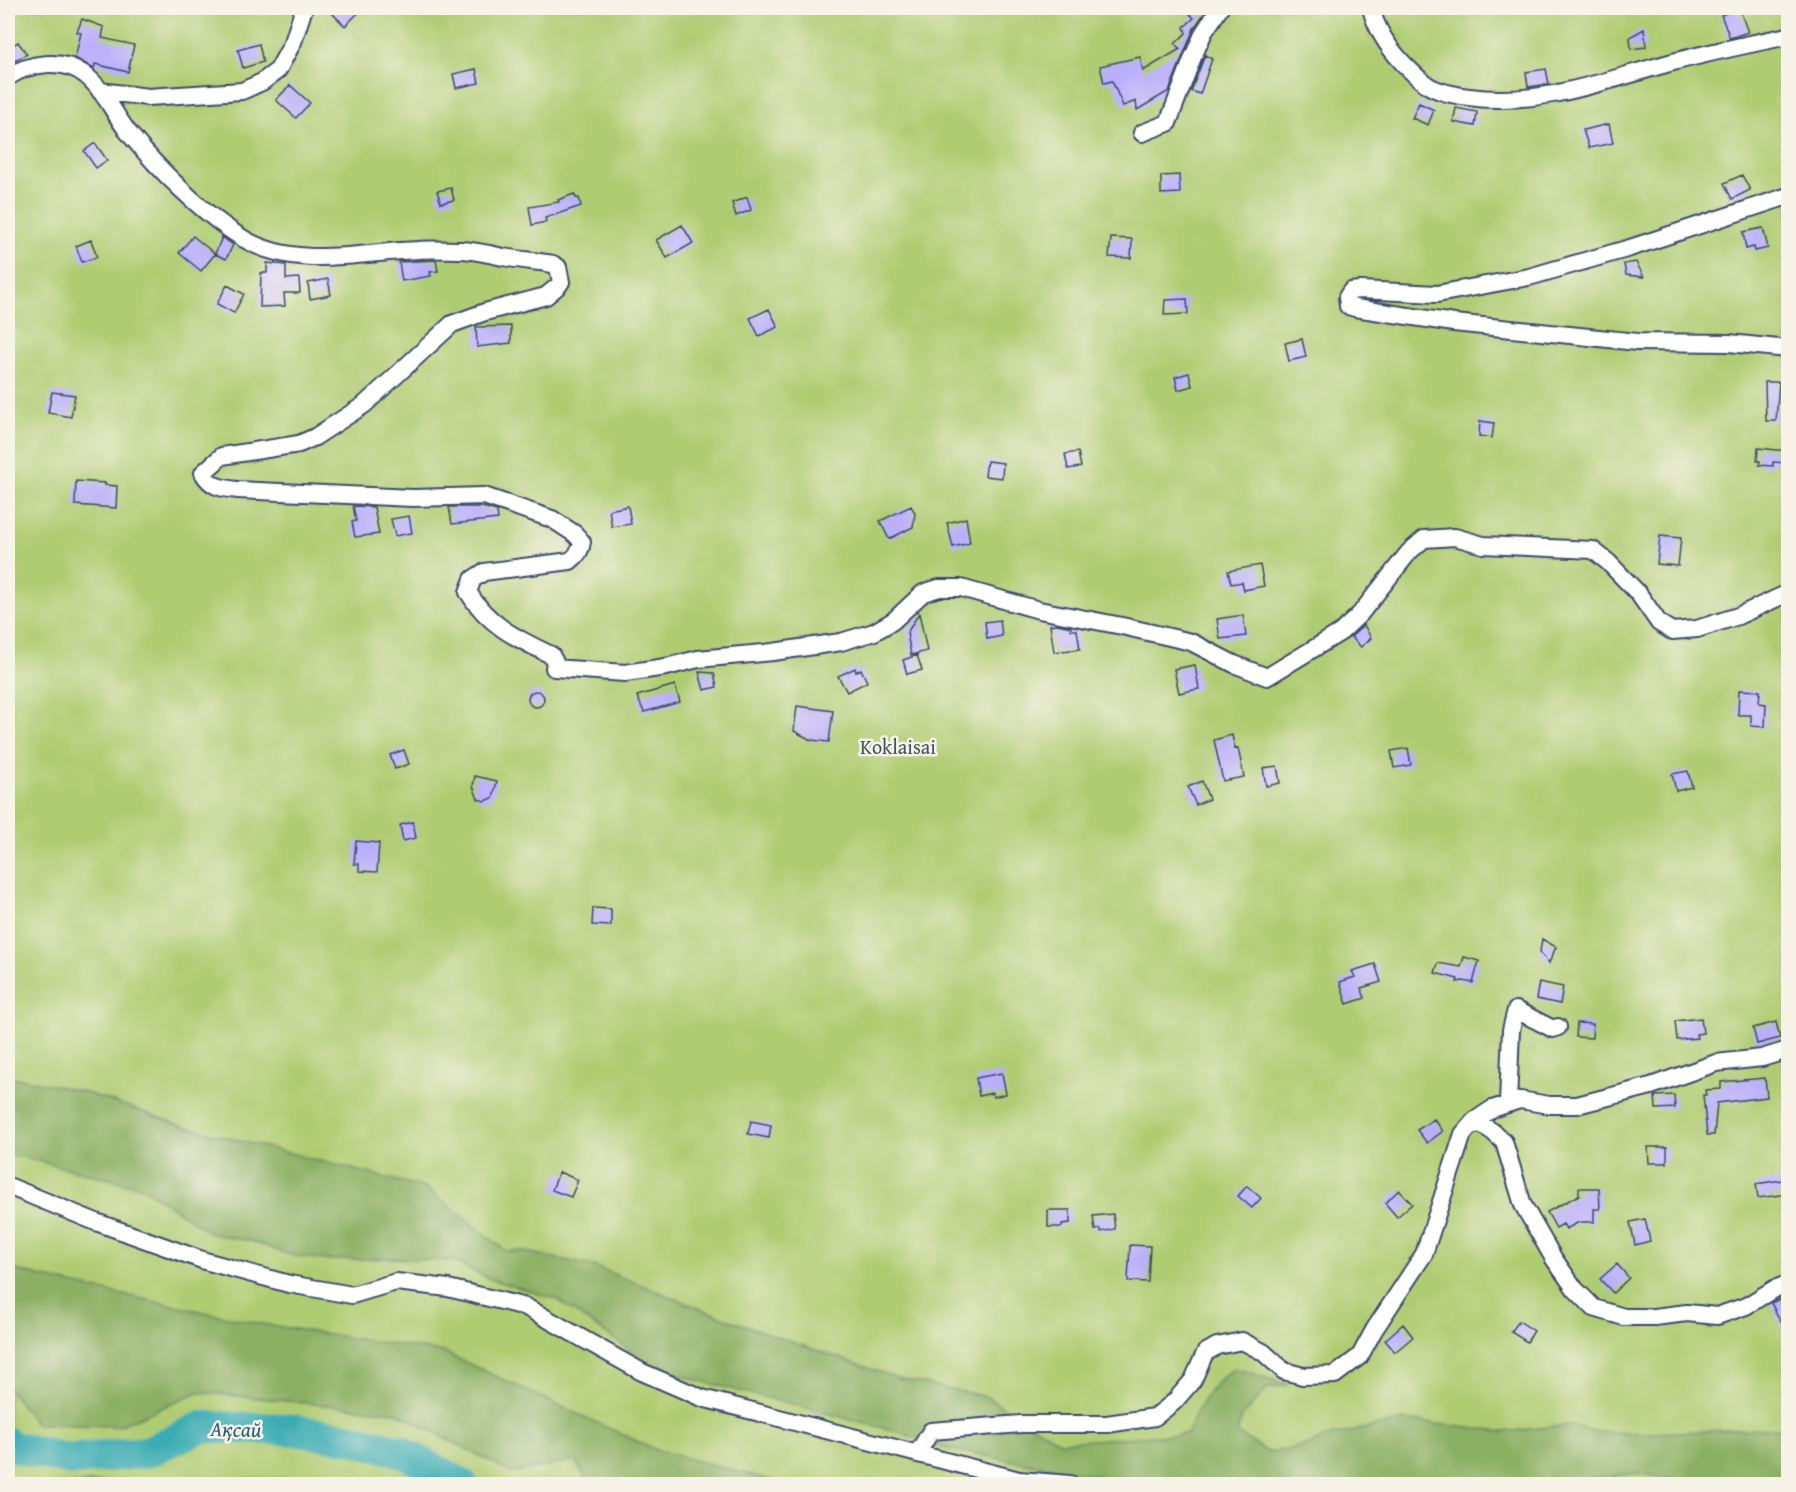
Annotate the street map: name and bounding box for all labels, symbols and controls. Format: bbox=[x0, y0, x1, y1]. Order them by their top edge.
park label: Koklaisai bbox=[860, 732, 936, 761]
water label: Ақсай bbox=[209, 1413, 262, 1445]

